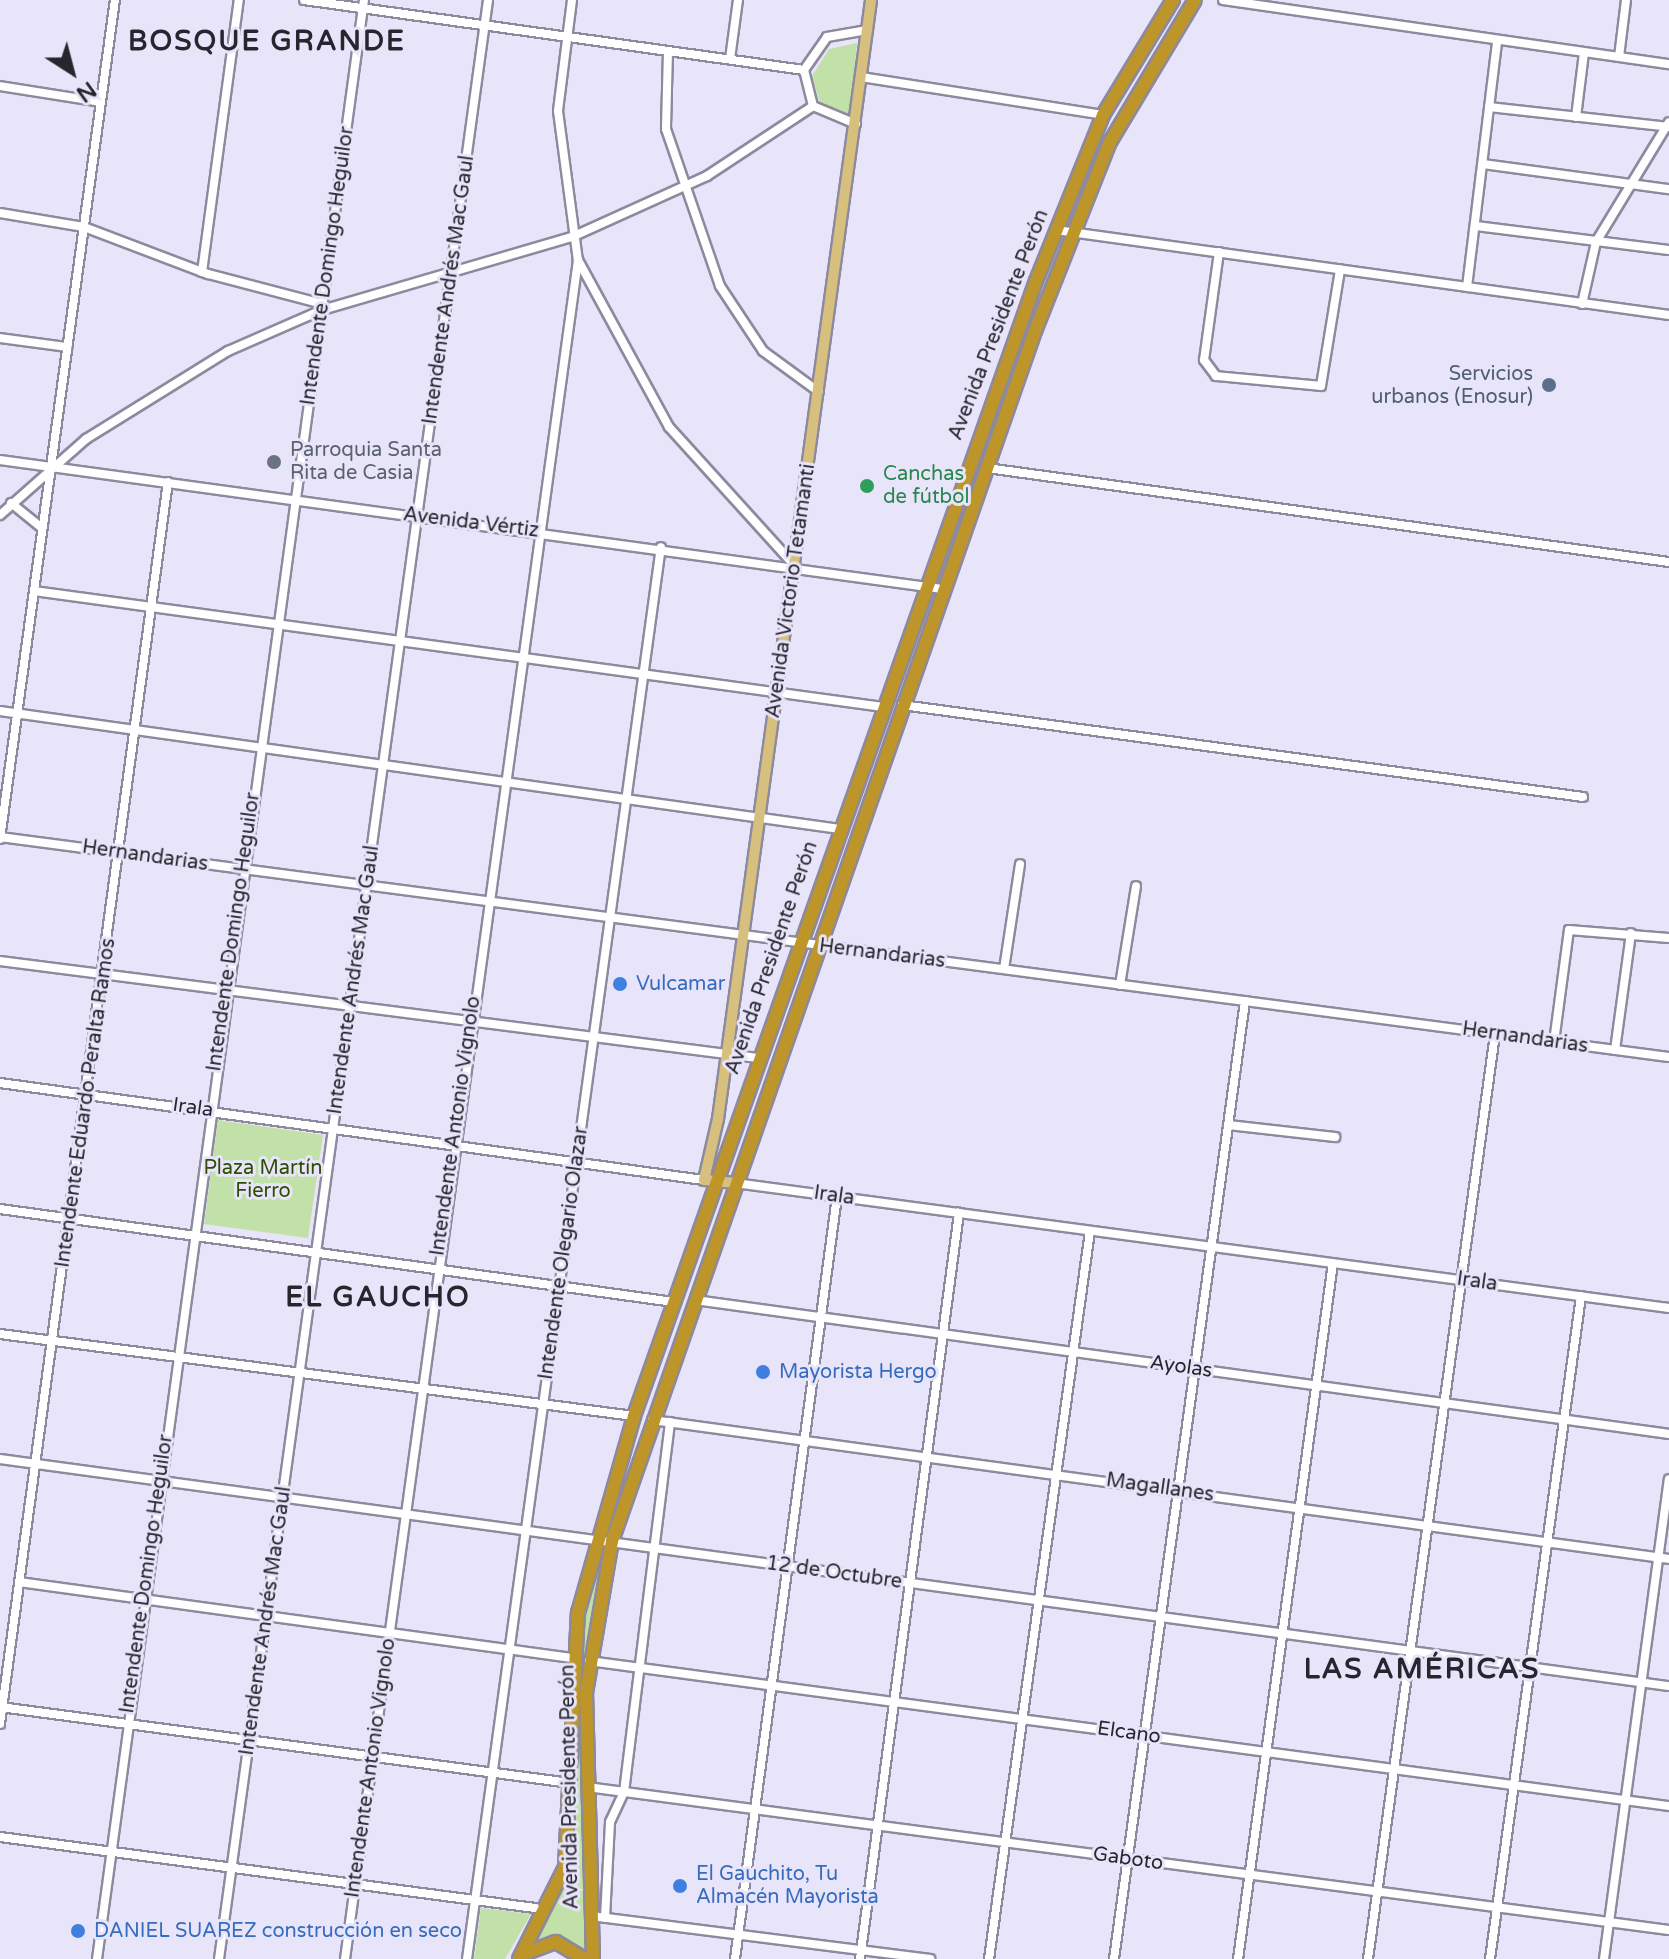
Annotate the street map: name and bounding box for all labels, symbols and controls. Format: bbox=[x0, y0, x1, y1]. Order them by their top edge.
district label: BOSQUE GRANDE bbox=[128, 24, 406, 58]
north arrow bbox=[32, 32, 112, 112]
text: N bbox=[71, 76, 101, 107]
street label: Intendente Domingo Heguilor bbox=[297, 125, 359, 407]
street label: Intendente Andrés Mac Gaul bbox=[418, 154, 480, 426]
street label: Avenida Presidente Perón bbox=[944, 206, 1054, 444]
place label: Servicios urbanos (Enosur) bbox=[1371, 362, 1533, 409]
marker: Servicios urbanos (Enosur) bbox=[1540, 376, 1558, 394]
place label: Parroquia Santa Rita de Casia bbox=[290, 438, 442, 485]
marker: Parroquia Santa Rita de Casia bbox=[265, 453, 283, 471]
street label: Avenida Victorio Tetamanti bbox=[761, 462, 821, 720]
place label: Canchas de fútbol bbox=[883, 462, 969, 509]
marker: Canchas de fútbol bbox=[858, 477, 876, 495]
street label: Avenida Vértiz bbox=[402, 503, 540, 543]
street label: Intendente Domingo Heguilor bbox=[203, 791, 265, 1073]
street label: Hernandarias bbox=[81, 835, 209, 877]
street label: Avenida Presidente Perón bbox=[721, 838, 823, 1078]
street label: Intendente Andrés Mac Gaul bbox=[323, 844, 385, 1116]
street label: Hernandarias bbox=[818, 934, 946, 974]
street label: Intendente Eduardo Peralta Ramos bbox=[51, 937, 121, 1269]
place label: Vulcamar bbox=[636, 972, 725, 996]
marker: Vulcamar bbox=[611, 975, 629, 993]
street label: Intendente Antonio Vignolo bbox=[426, 995, 486, 1257]
street label: Hernandarias bbox=[1461, 1017, 1589, 1059]
street label: Irala bbox=[171, 1093, 215, 1123]
street label: Intendente Olegario Olazar bbox=[534, 1125, 594, 1381]
park label: Plaza Martín Fierro bbox=[204, 1156, 322, 1203]
street label: Irala bbox=[812, 1181, 856, 1211]
street label: Irala bbox=[1455, 1267, 1499, 1297]
district label: EL GAUCHO bbox=[285, 1280, 471, 1314]
street label: Ayolas bbox=[1148, 1351, 1214, 1383]
place label: Mayorista Hergo bbox=[779, 1360, 937, 1384]
marker: Mayorista Hergo bbox=[754, 1363, 772, 1381]
street label: Intendente Domingo Heguilor bbox=[116, 1433, 178, 1715]
street label: Magallanes bbox=[1104, 1469, 1216, 1507]
street label: Intendente Andrés Mac Gaul bbox=[235, 1485, 297, 1757]
street label: 12 de Octubre bbox=[764, 1552, 904, 1594]
street label: Intendente Antonio Vignolo bbox=[341, 1637, 401, 1899]
district label: LAS AMÉRICAS bbox=[1304, 1652, 1540, 1686]
street label: Avenida Presidente Perón bbox=[556, 1664, 584, 1910]
street label: Elcano bbox=[1096, 1717, 1162, 1749]
street label: Gaboto bbox=[1091, 1842, 1165, 1876]
place label: El Gauchito, Tu Almacén Mayorista bbox=[696, 1862, 879, 1909]
marker: El Gauchito, Tu Almacén Mayorista bbox=[671, 1877, 689, 1895]
place label: DANIEL SUAREZ construcción en seco bbox=[94, 1919, 462, 1943]
marker: DANIEL SUAREZ construcción en seco bbox=[69, 1922, 87, 1940]

